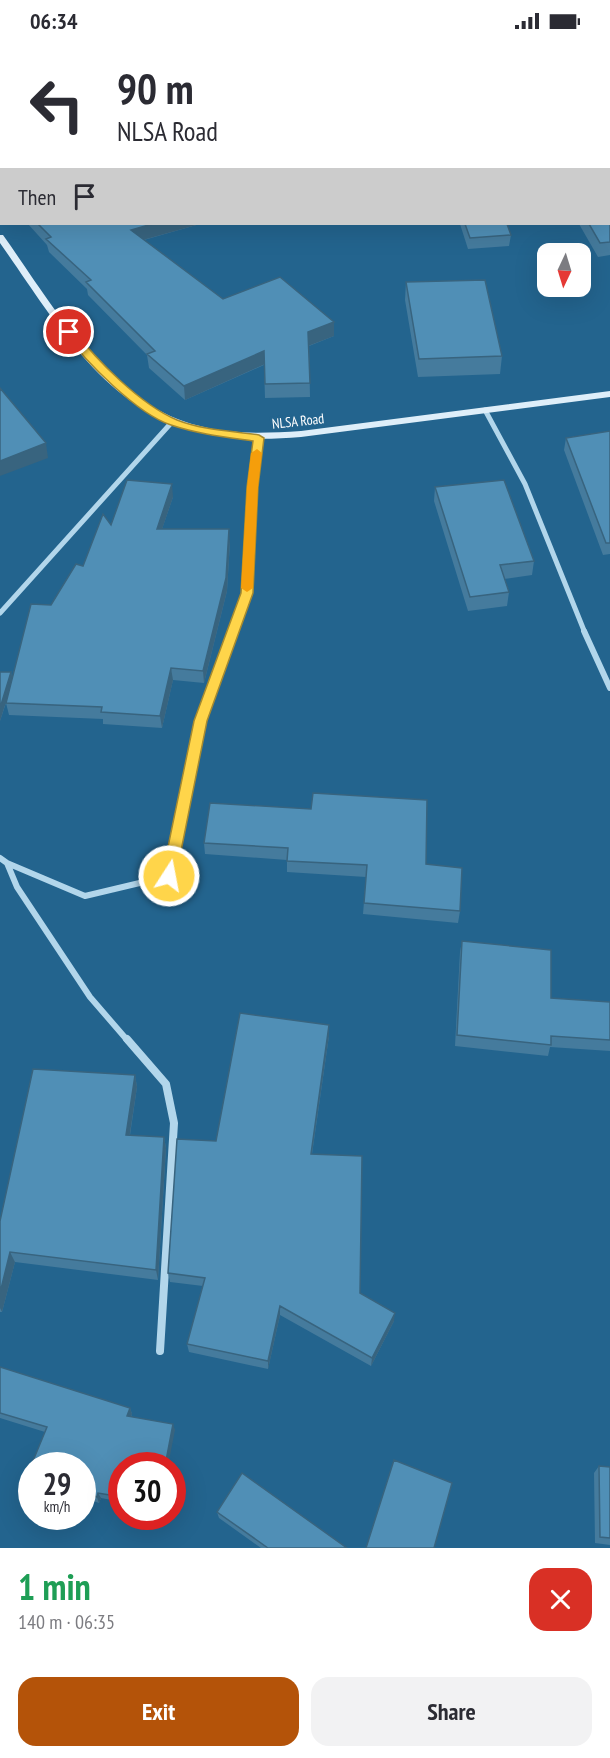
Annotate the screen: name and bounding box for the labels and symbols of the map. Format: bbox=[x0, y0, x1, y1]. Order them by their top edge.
north arrow bbox=[537, 243, 591, 297]
pin bbox=[43, 306, 94, 357]
street label: NLSA Road bbox=[271, 409, 325, 433]
position arrow bbox=[137, 844, 201, 908]
speed limit sign: 30 bbox=[108, 1452, 186, 1530]

